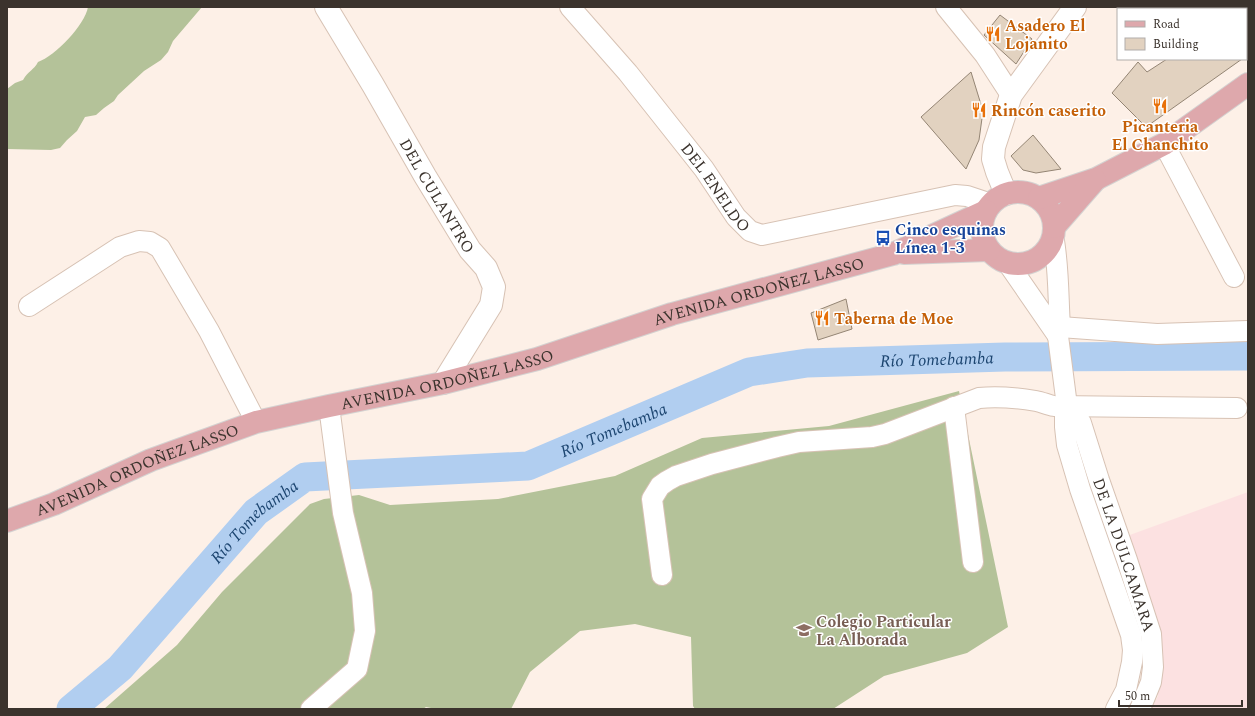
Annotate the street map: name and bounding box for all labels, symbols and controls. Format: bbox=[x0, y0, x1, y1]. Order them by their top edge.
legend bbox=[1117, 8, 1247, 60]
place label: Asadero El Lojanito bbox=[1005, 14, 1085, 56]
text: Road bbox=[1153, 15, 1180, 34]
restaurant icon: Asadero El Lojanito bbox=[984, 25, 1002, 43]
text: Building bbox=[1153, 35, 1199, 54]
restaurant icon: Picanteria El Chanchito bbox=[1151, 97, 1169, 115]
place label: Rincón caserito bbox=[991, 99, 1106, 123]
restaurant icon: Rincón caserito bbox=[970, 101, 988, 119]
place label: Picanteria El Chanchito bbox=[1111, 115, 1209, 157]
street label: DEL CULANTRO bbox=[393, 134, 480, 258]
street label: DEL ENELDO bbox=[674, 138, 756, 238]
place label: Cinco esquinas Línea 1-3 bbox=[895, 218, 1006, 260]
bus stop icon: Cinco esquinas Línea 1-3 bbox=[874, 229, 892, 247]
street label: AVENIDA ORDOÑEZ LASSO bbox=[650, 251, 867, 332]
place label: Taberna de Moe bbox=[834, 307, 954, 331]
restaurant icon: Taberna de Moe bbox=[813, 309, 831, 327]
street label: AVENIDA ORDOÑEZ LASSO bbox=[339, 343, 557, 416]
water label: Río Tomebamba bbox=[879, 345, 995, 375]
water label: Río Tomebamba bbox=[556, 396, 672, 465]
street label: AVENIDA ORDOÑEZ LASSO bbox=[32, 418, 242, 523]
water label: Río Tomebamba bbox=[204, 473, 304, 570]
street label: DE LA DULCAMARA bbox=[1086, 475, 1161, 635]
place label: Colegio Particular La Alborada bbox=[816, 610, 951, 652]
school or university icon: Colegio Particular La Alborada bbox=[795, 621, 813, 639]
scale bar bbox=[1119, 682, 1242, 708]
text: 50 m bbox=[1125, 687, 1150, 706]

